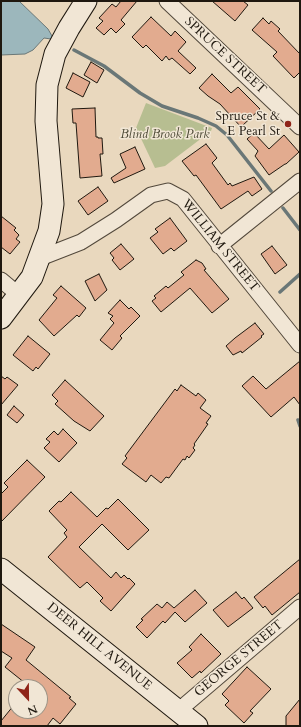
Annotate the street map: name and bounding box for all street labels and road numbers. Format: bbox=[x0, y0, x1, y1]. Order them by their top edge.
street label: SPRUCE STREET bbox=[181, 14, 269, 98]
street label: WILLIAM STREET bbox=[178, 197, 262, 295]
street label: DEER HILL AVENUE bbox=[44, 600, 154, 694]
street label: GEORGE STREET bbox=[191, 617, 287, 701]

